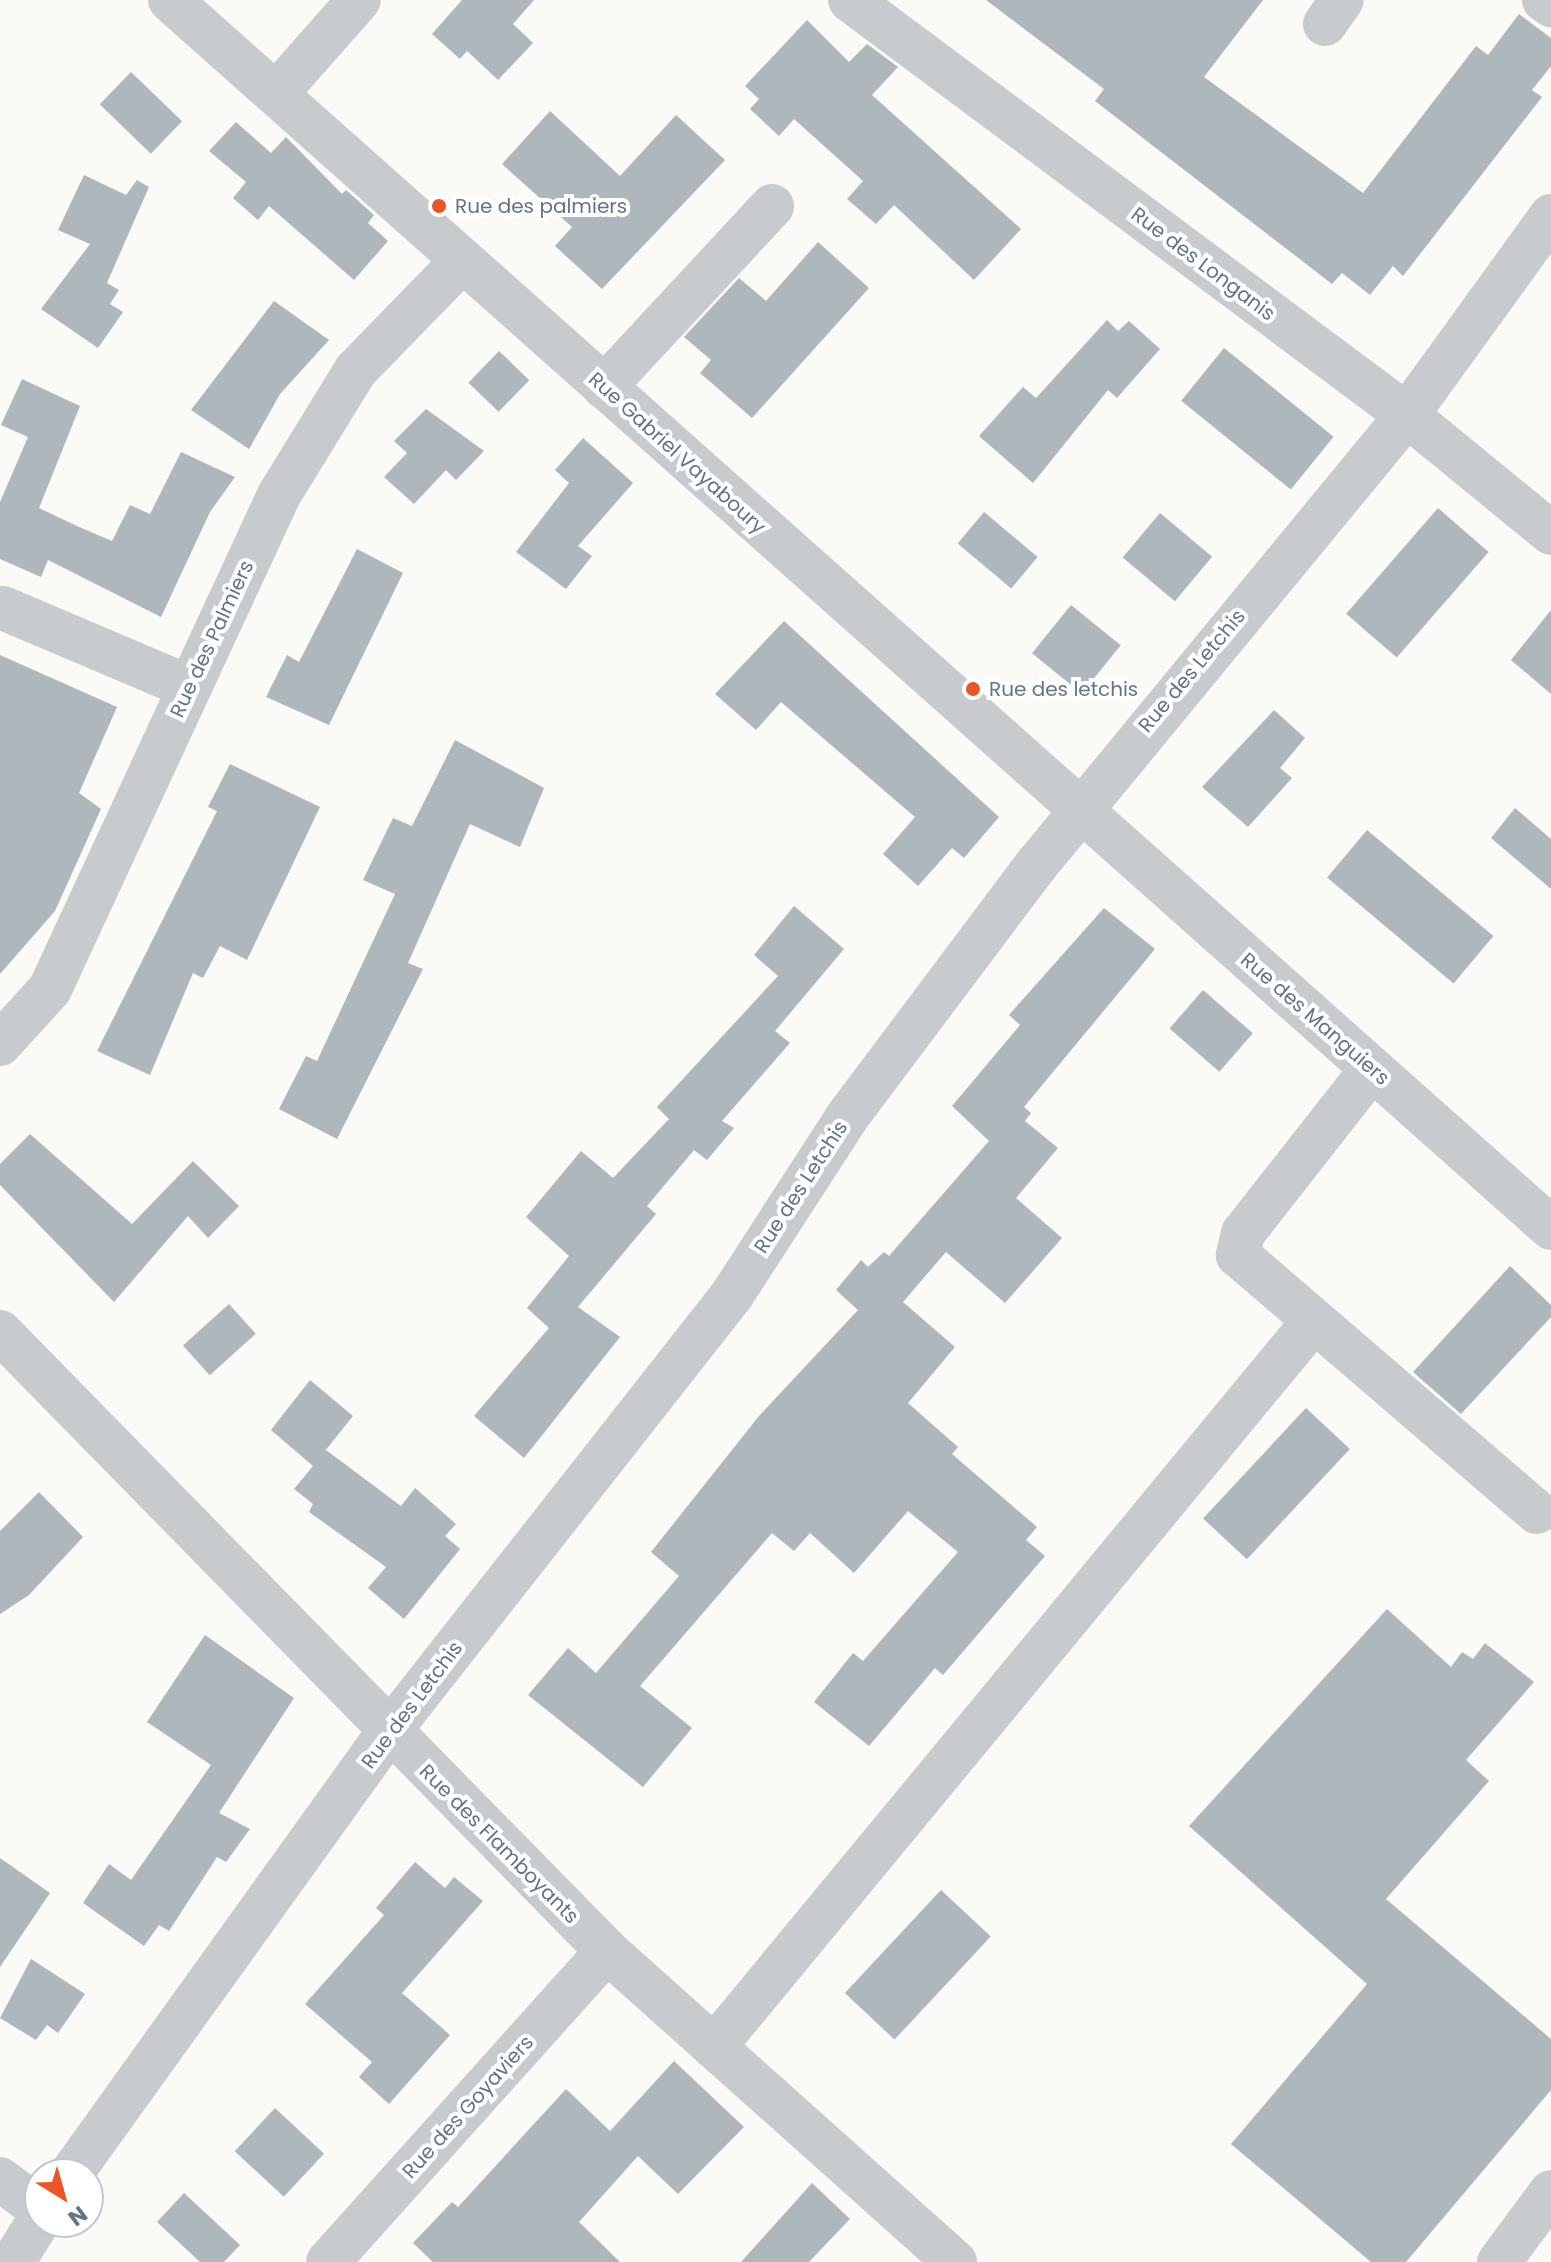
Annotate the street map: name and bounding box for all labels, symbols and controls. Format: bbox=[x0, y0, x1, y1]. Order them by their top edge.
place label: Rue des palmiers bbox=[455, 194, 627, 218]
marker: Rue des palmiers bbox=[430, 197, 448, 215]
street label: Rue des Longanis bbox=[1126, 202, 1280, 326]
street label: Rue Gabriel Vayaboury bbox=[584, 367, 770, 539]
street label: Rue des Palmiers bbox=[165, 557, 259, 721]
street label: Rue des Letchis bbox=[1134, 605, 1250, 737]
place label: Rue des letchis bbox=[989, 677, 1138, 701]
marker: Rue des letchis bbox=[964, 680, 982, 698]
street label: Rue des Manguiers bbox=[1236, 948, 1394, 1090]
street label: Rue des Letchis bbox=[749, 1116, 853, 1258]
street label: Rue des Letchis bbox=[356, 1637, 468, 1773]
street label: Rue des Flamboyants bbox=[414, 1759, 584, 1929]
street label: Rue des Goyaviers bbox=[398, 2031, 538, 2183]
north arrow bbox=[24, 2158, 104, 2238]
text: N bbox=[62, 2199, 93, 2233]

